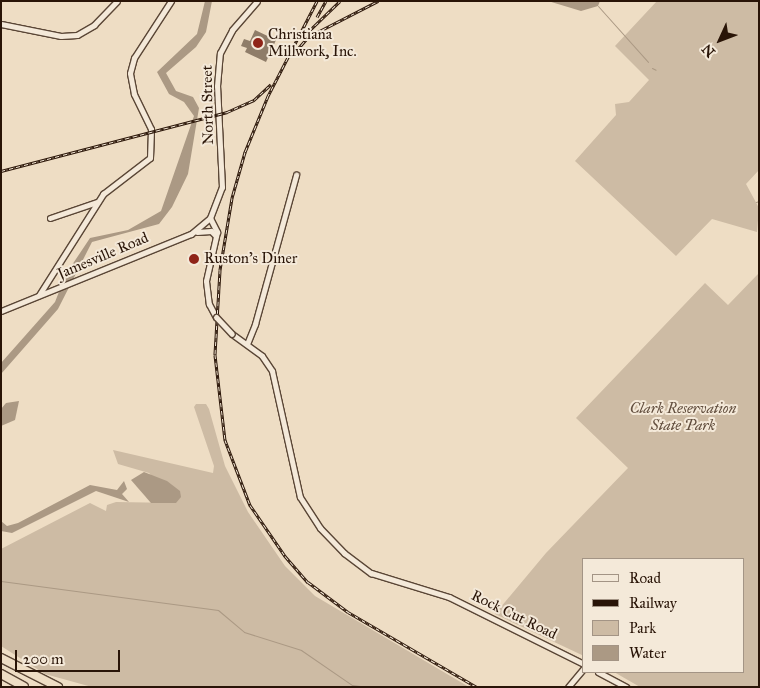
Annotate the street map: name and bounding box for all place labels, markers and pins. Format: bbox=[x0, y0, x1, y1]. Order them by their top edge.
place label: Christiana Millwork, Inc. bbox=[268, 25, 357, 60]
marker: Christiana Millwork, Inc. bbox=[252, 37, 264, 49]
place label: Ruston's Diner bbox=[204, 250, 297, 268]
marker: Ruston's Diner bbox=[188, 253, 200, 265]

